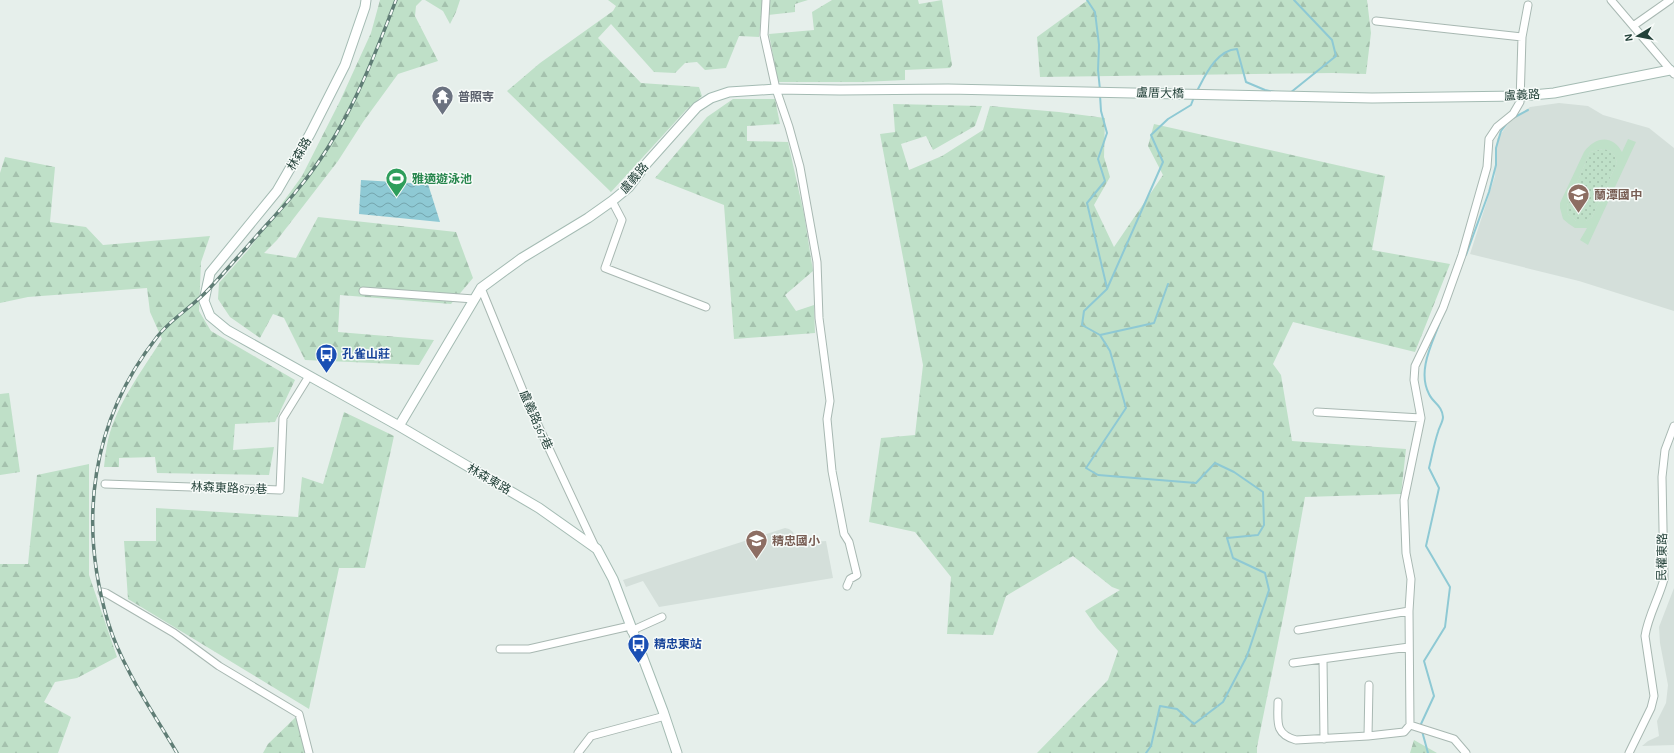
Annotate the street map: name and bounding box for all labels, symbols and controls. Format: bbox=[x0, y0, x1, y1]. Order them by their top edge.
north arrow bbox=[1618, 16, 1658, 56]
text: N bbox=[1623, 33, 1635, 42]
temple icon: 普照寺 bbox=[430, 84, 456, 117]
street label: 盧厝大橋 bbox=[1136, 86, 1184, 99]
street label: 盧義路 bbox=[1504, 87, 1540, 102]
place label: 普照寺 bbox=[458, 90, 494, 103]
street label: 林森路 bbox=[284, 135, 313, 173]
street label: 盧義路 bbox=[617, 160, 650, 196]
sports icon: 雅適遊泳池 bbox=[383, 166, 409, 199]
place label: 雅適遊泳池 bbox=[412, 172, 472, 185]
school or university icon: 蘭潭國中 bbox=[1565, 182, 1591, 215]
place label: 蘭潭國中 bbox=[1594, 188, 1642, 201]
bus stop icon: 孔雀山莊 bbox=[313, 341, 339, 374]
place label: 孔雀山莊 bbox=[342, 347, 390, 360]
street label: 盧義路367巷 bbox=[518, 388, 555, 451]
street label: 林森東路 bbox=[465, 461, 513, 496]
street label: 林森東路879巷 bbox=[191, 480, 267, 495]
school or university icon: 精忠國小 bbox=[743, 528, 769, 561]
street label: 民權東路 bbox=[1655, 533, 1668, 581]
place label: 精忠國小 bbox=[772, 534, 820, 547]
bus stop icon: 精忠東站 bbox=[626, 631, 652, 664]
place label: 精忠東站 bbox=[654, 637, 702, 650]

